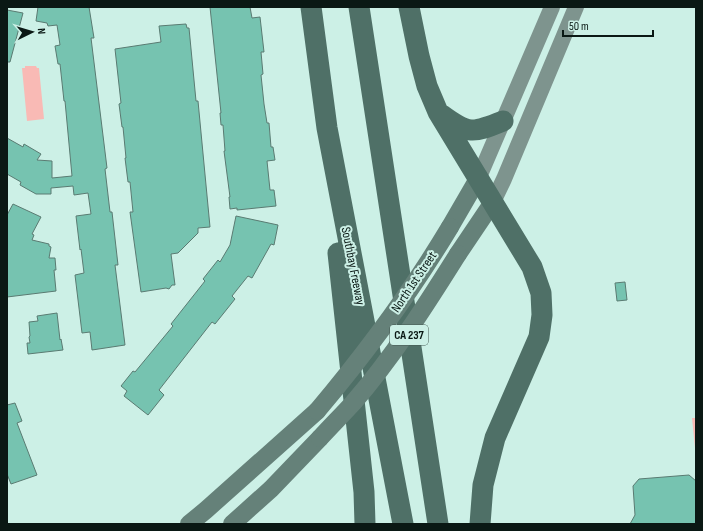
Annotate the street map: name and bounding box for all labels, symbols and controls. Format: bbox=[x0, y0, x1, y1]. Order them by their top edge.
north arrow bbox=[12, 12, 52, 52]
scale bar bbox=[563, 12, 653, 38]
text: 50 m bbox=[569, 19, 589, 34]
text: N bbox=[35, 28, 48, 35]
street label: Southbay Freeway bbox=[338, 226, 368, 306]
street label: North 1st Street bbox=[388, 248, 440, 316]
road number: CA 237 bbox=[390, 325, 428, 345]

